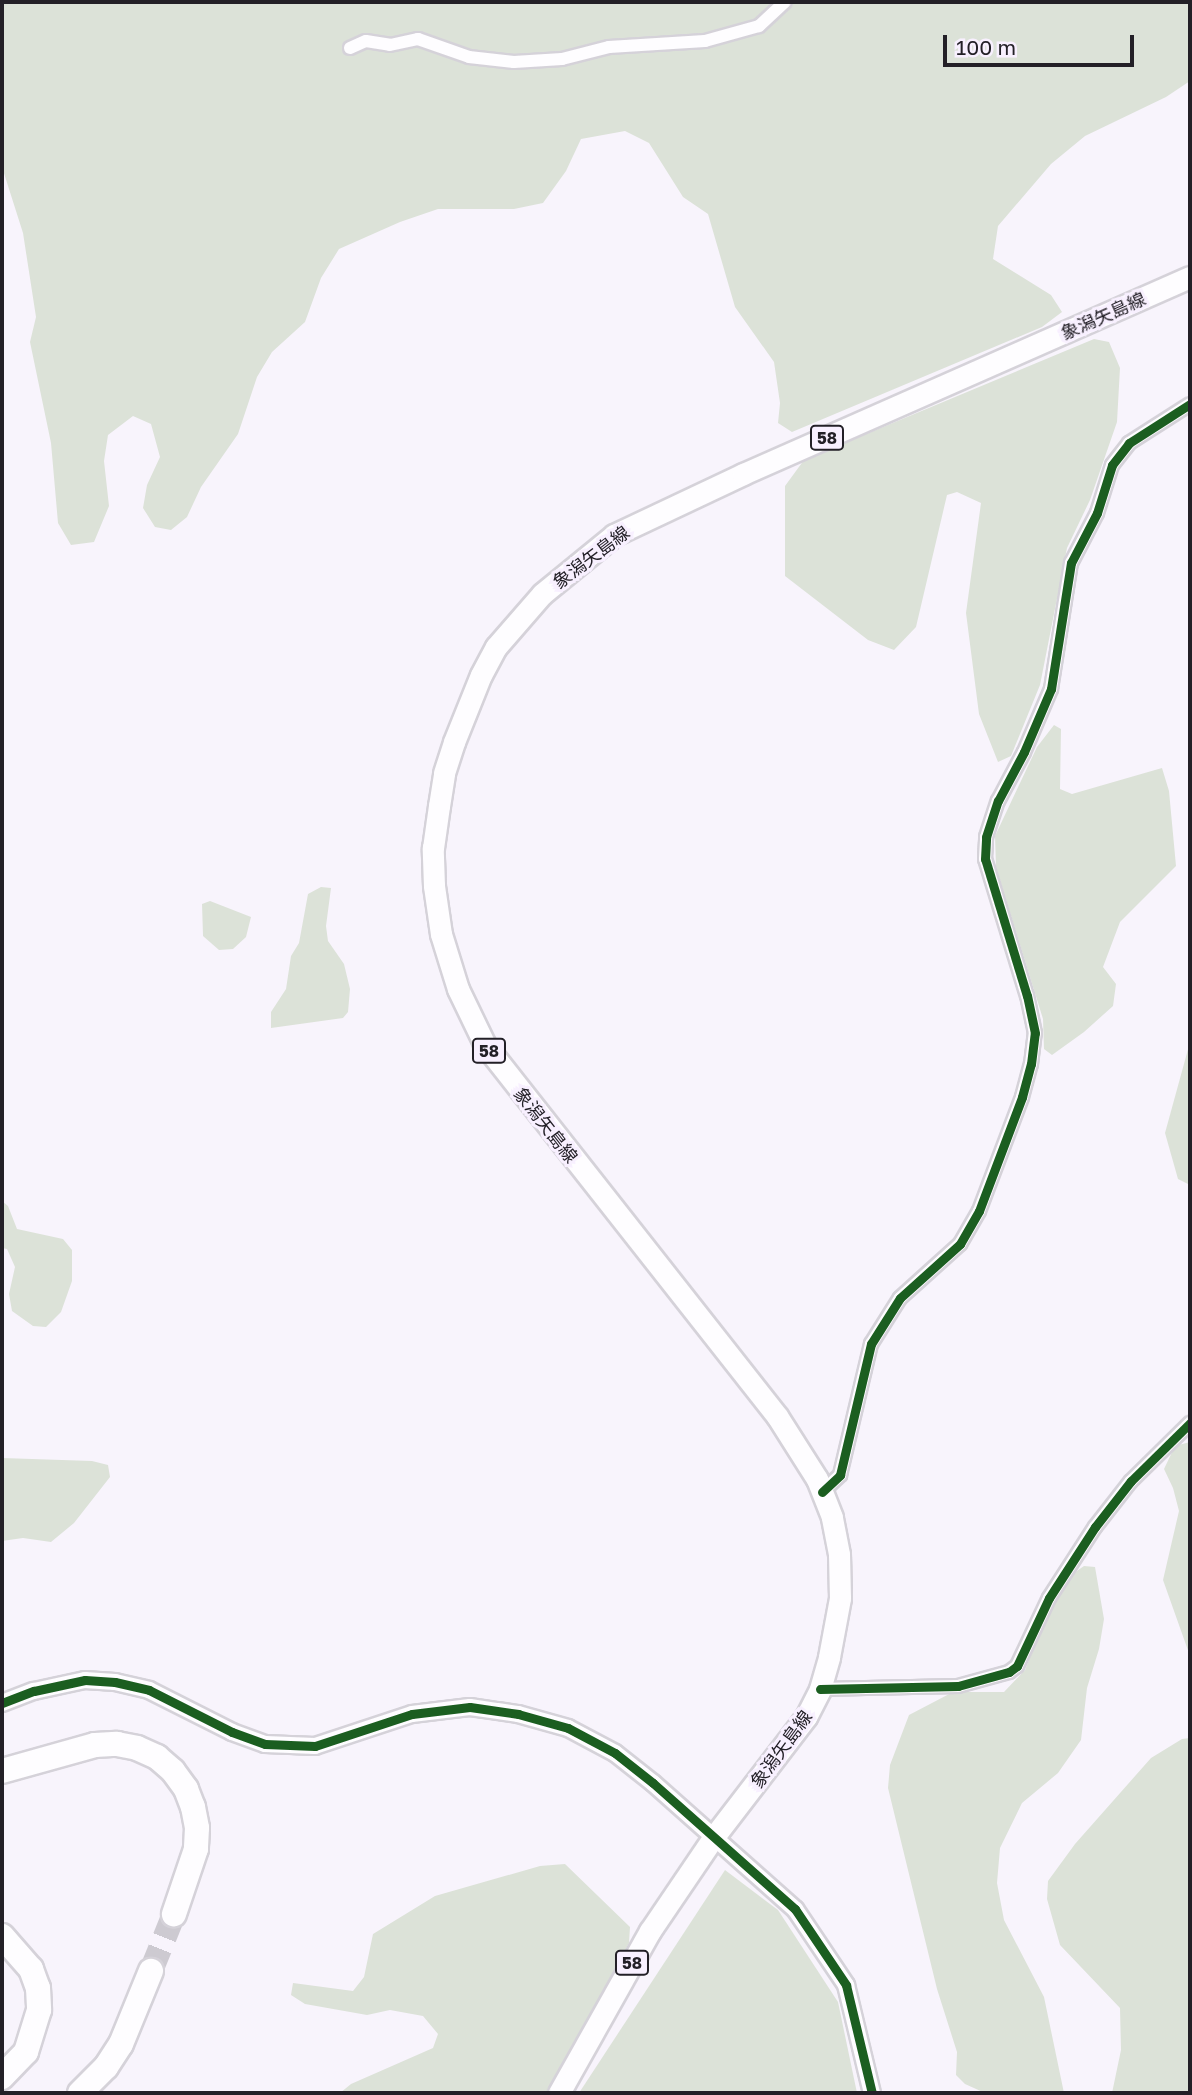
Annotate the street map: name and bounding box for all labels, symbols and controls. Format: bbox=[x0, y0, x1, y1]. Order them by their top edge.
scale bar bbox=[947, 21, 1138, 65]
text: 100 m bbox=[956, 34, 1016, 60]
street label: 象潟矢島線 bbox=[1057, 288, 1149, 344]
road number: 58 bbox=[810, 426, 844, 450]
street label: 象潟矢島線 bbox=[549, 521, 633, 593]
road number: 58 bbox=[472, 1038, 506, 1064]
street label: 象潟矢島線 bbox=[510, 1083, 582, 1167]
street label: 象潟矢島線 bbox=[746, 1706, 816, 1792]
road number: 58 bbox=[614, 1951, 650, 1976]

